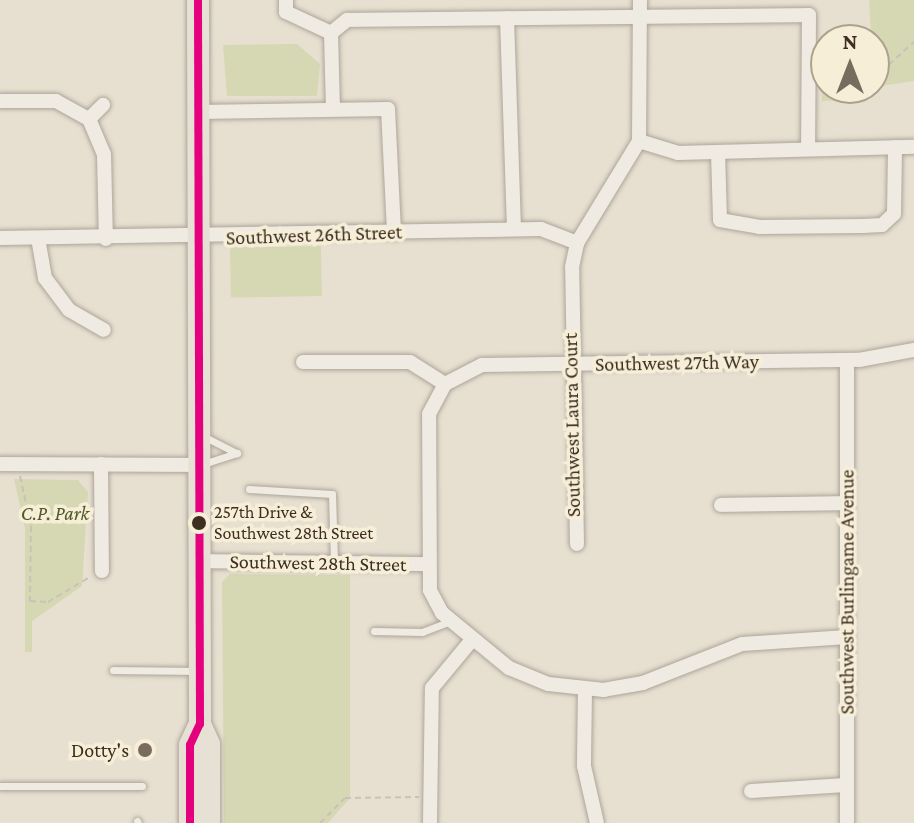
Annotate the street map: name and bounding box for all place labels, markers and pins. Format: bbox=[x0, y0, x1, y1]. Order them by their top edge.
place label: 257th Drive & Southwest 28th Street bbox=[214, 502, 373, 544]
marker: 257th Drive & Southwest 28th Street bbox=[191, 515, 207, 531]
place label: Dotty's bbox=[71, 738, 129, 762]
marker: Dotty's bbox=[136, 741, 154, 759]

